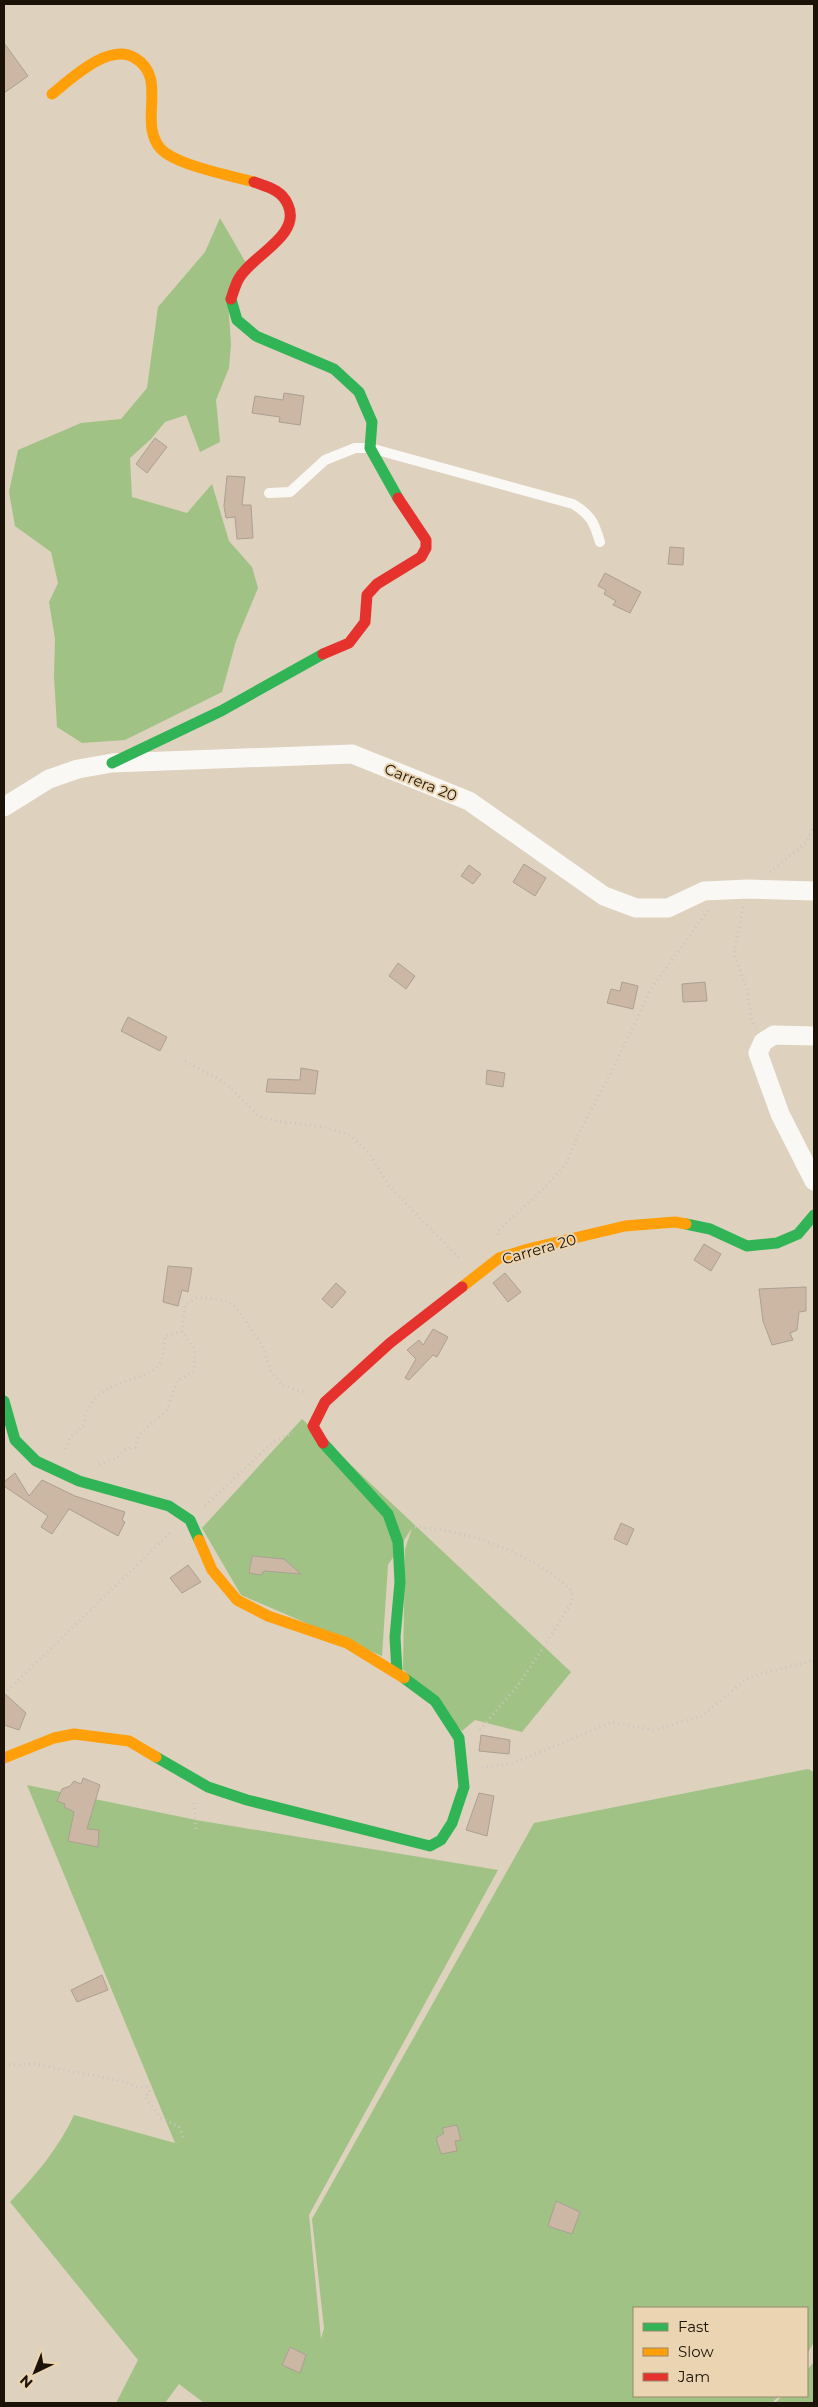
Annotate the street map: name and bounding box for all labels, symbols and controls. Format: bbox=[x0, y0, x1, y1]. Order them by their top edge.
street label: Carrera 20 bbox=[382, 759, 460, 805]
street label: Carrera 20 bbox=[499, 1229, 579, 1269]
legend bbox=[633, 2307, 808, 2397]
text: Fast bbox=[678, 2317, 709, 2336]
text: Slow bbox=[678, 2342, 714, 2361]
north arrow bbox=[10, 2347, 60, 2397]
text: Jam bbox=[677, 2367, 710, 2386]
text: N bbox=[16, 2371, 36, 2392]

